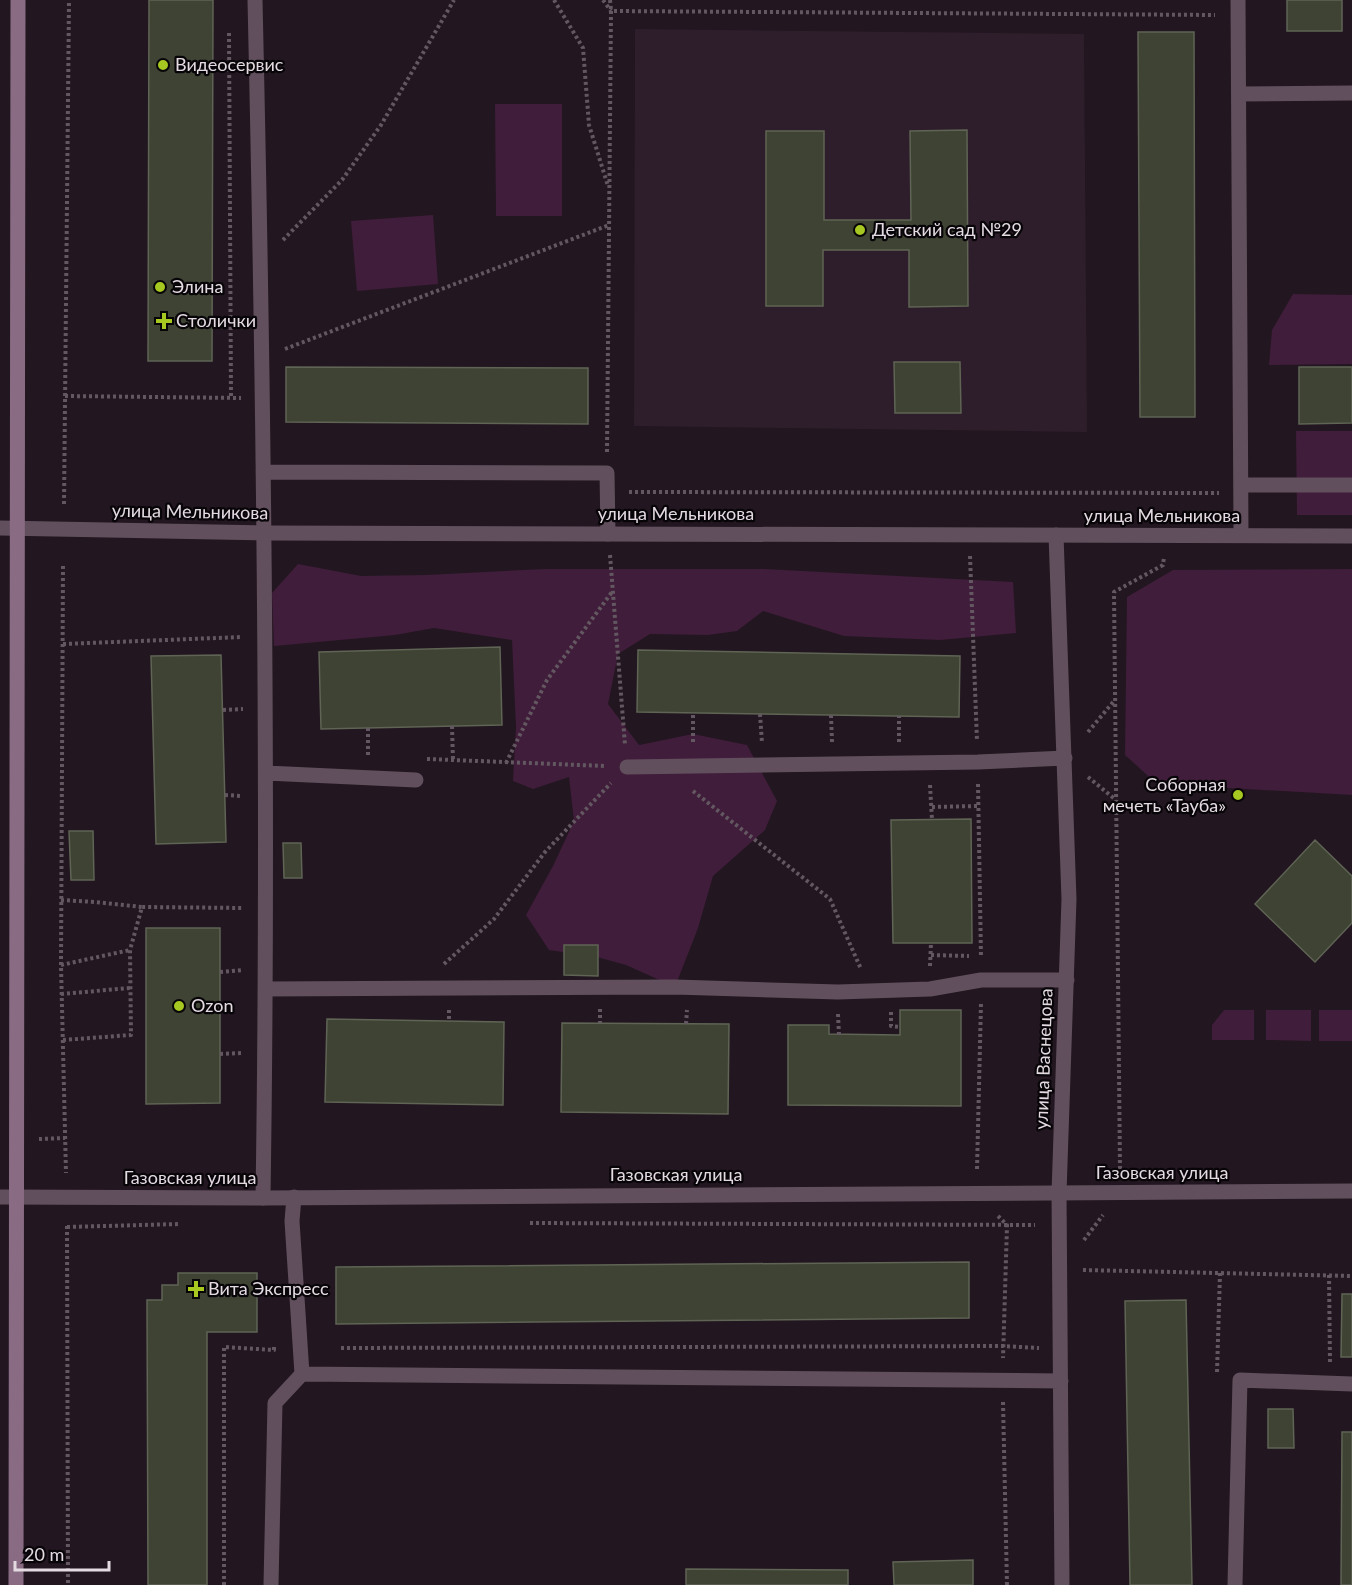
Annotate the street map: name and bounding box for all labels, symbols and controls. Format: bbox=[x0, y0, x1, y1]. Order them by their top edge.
place label: Видеосервис bbox=[175, 53, 284, 75]
marker: Видеосервис bbox=[156, 58, 170, 72]
place label: Детский сад №29 bbox=[872, 218, 1022, 240]
marker: Детский сад №29 bbox=[853, 223, 867, 237]
place label: Элина bbox=[172, 275, 223, 297]
marker: Элина bbox=[153, 280, 167, 294]
place label: Столички bbox=[176, 309, 256, 331]
marker: Столички bbox=[157, 314, 171, 328]
street label: улица Мельникова bbox=[112, 499, 268, 523]
street label: улица Мельникова bbox=[598, 502, 754, 524]
street label: улица Мельникова bbox=[1084, 504, 1240, 526]
place label: Соборная мечеть «Тауба» bbox=[1103, 773, 1226, 816]
marker: Соборная мечеть «Тауба» bbox=[1231, 788, 1245, 802]
street label: улица Васнецова bbox=[1030, 988, 1056, 1130]
place label: Ozon bbox=[191, 994, 233, 1016]
marker: Ozon bbox=[172, 999, 186, 1013]
street label: Газовская улица bbox=[1096, 1161, 1228, 1183]
street label: Газовская улица bbox=[610, 1163, 742, 1185]
street label: Газовская улица bbox=[124, 1166, 256, 1188]
place label: Вита Экспресс bbox=[208, 1277, 329, 1299]
marker: Вита Экспресс bbox=[189, 1282, 203, 1296]
scale bar bbox=[15, 1534, 110, 1572]
text: 20 m bbox=[24, 1543, 64, 1565]

